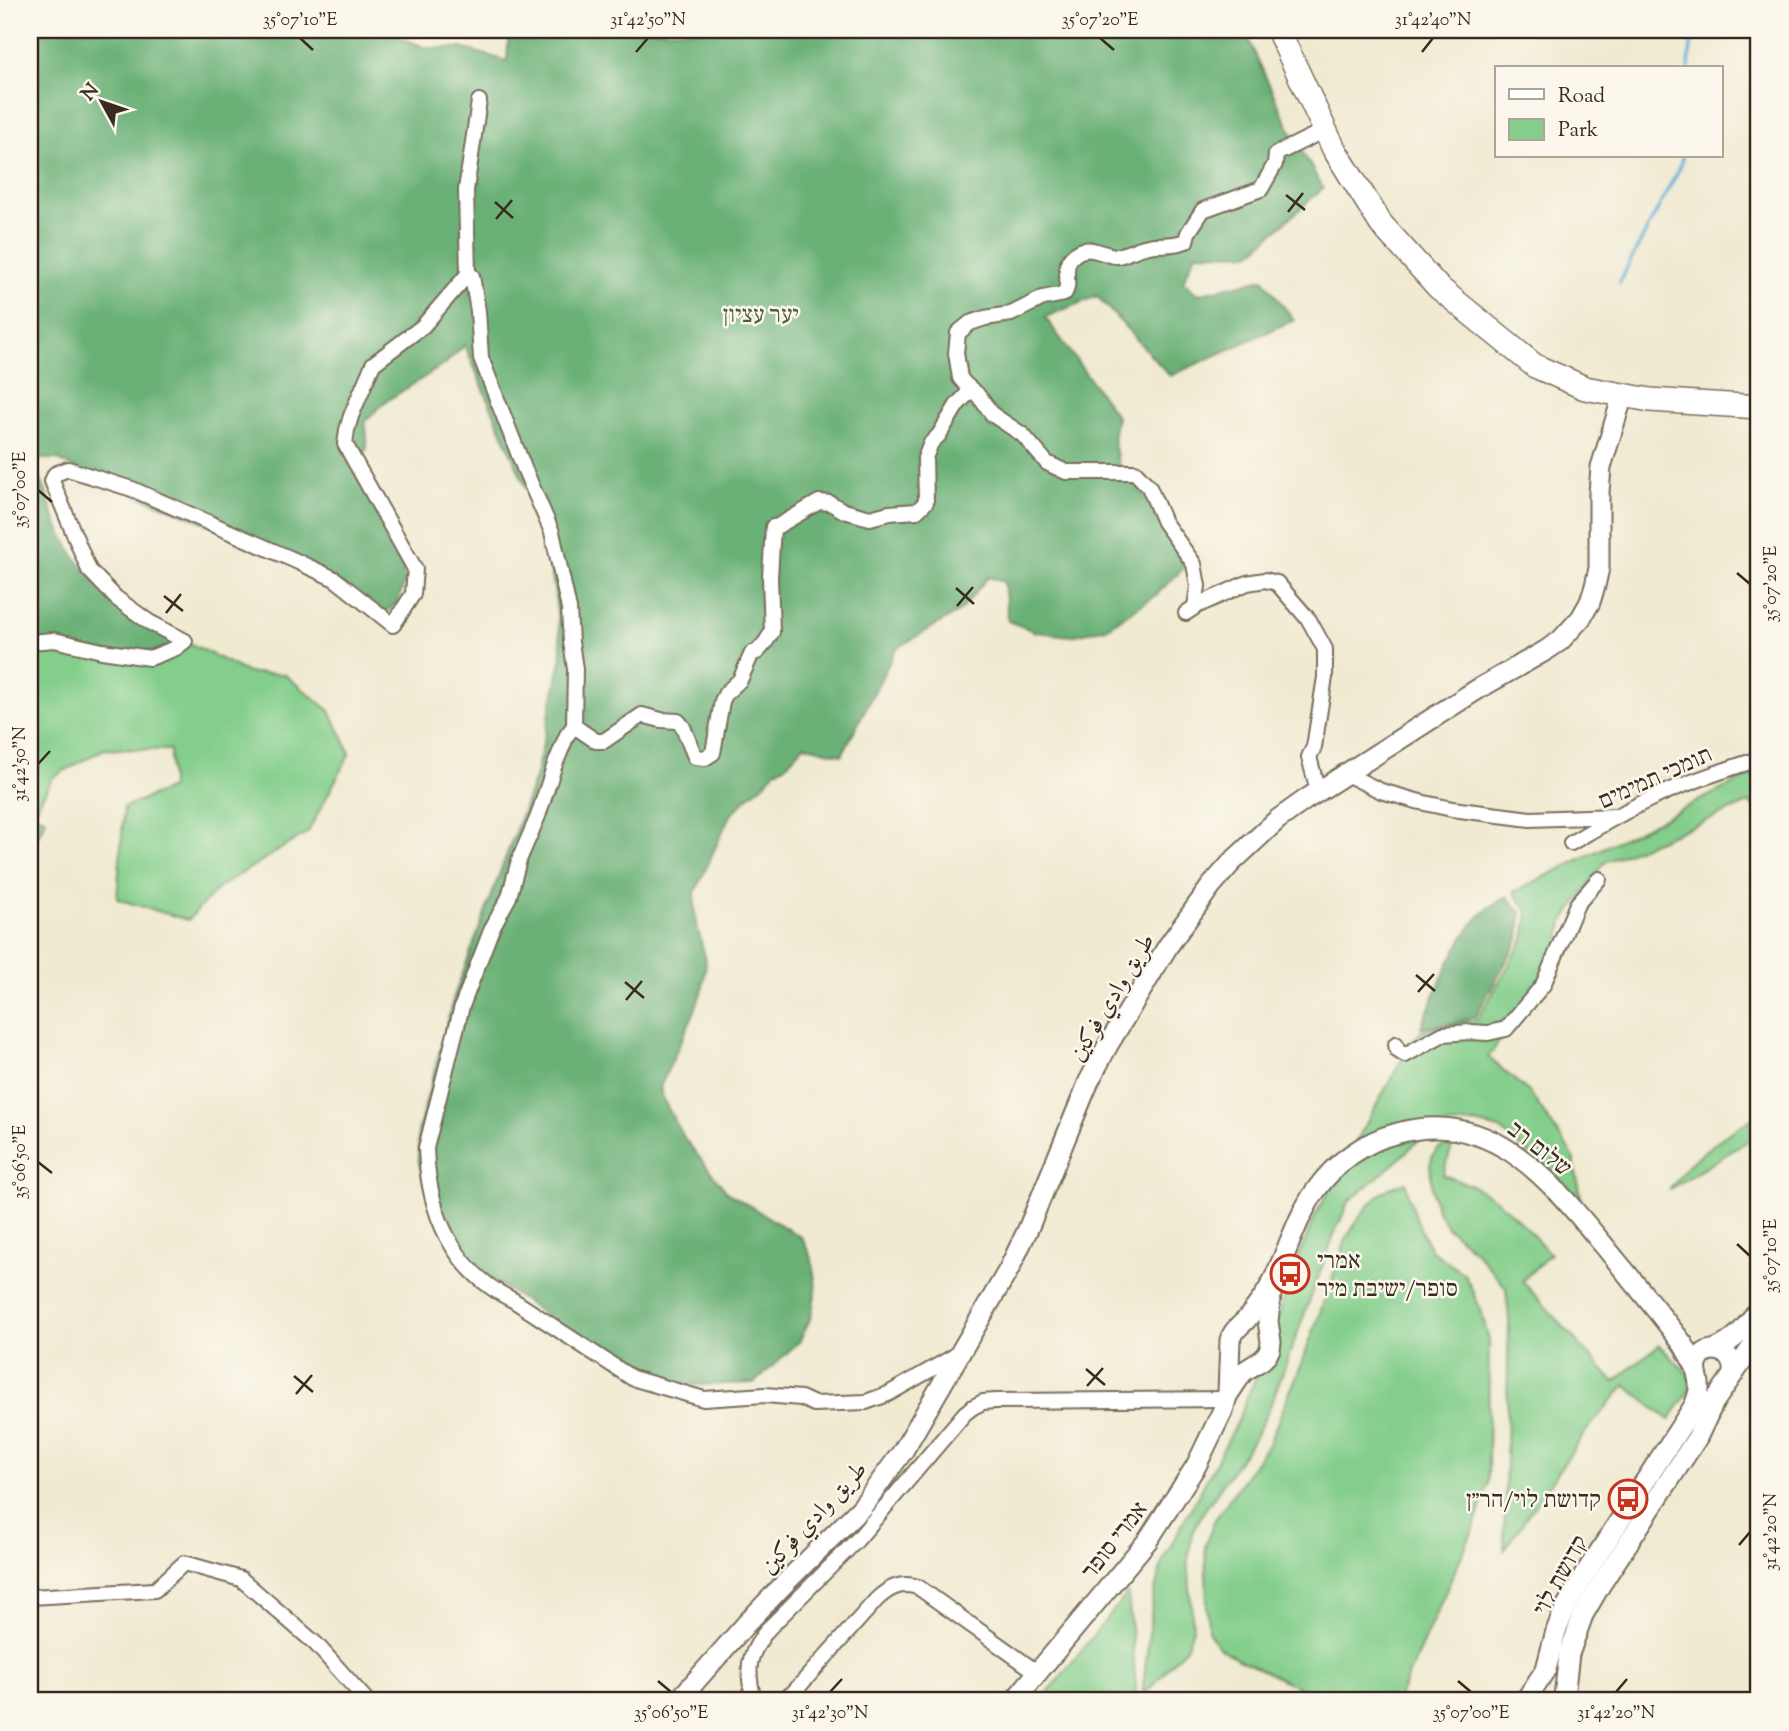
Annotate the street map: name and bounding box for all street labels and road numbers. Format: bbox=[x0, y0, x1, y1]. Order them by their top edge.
street label: תומכי תמימים bbox=[1593, 739, 1718, 819]
street label: طريق وادي فوکين bbox=[1061, 928, 1164, 1068]
street label: שלום רב bbox=[1499, 1113, 1578, 1186]
street label: طريق وادي فوکين bbox=[753, 1454, 876, 1583]
street label: אמרי סופר bbox=[1074, 1495, 1157, 1588]
street label: קדושת לוי bbox=[1526, 1529, 1598, 1622]

